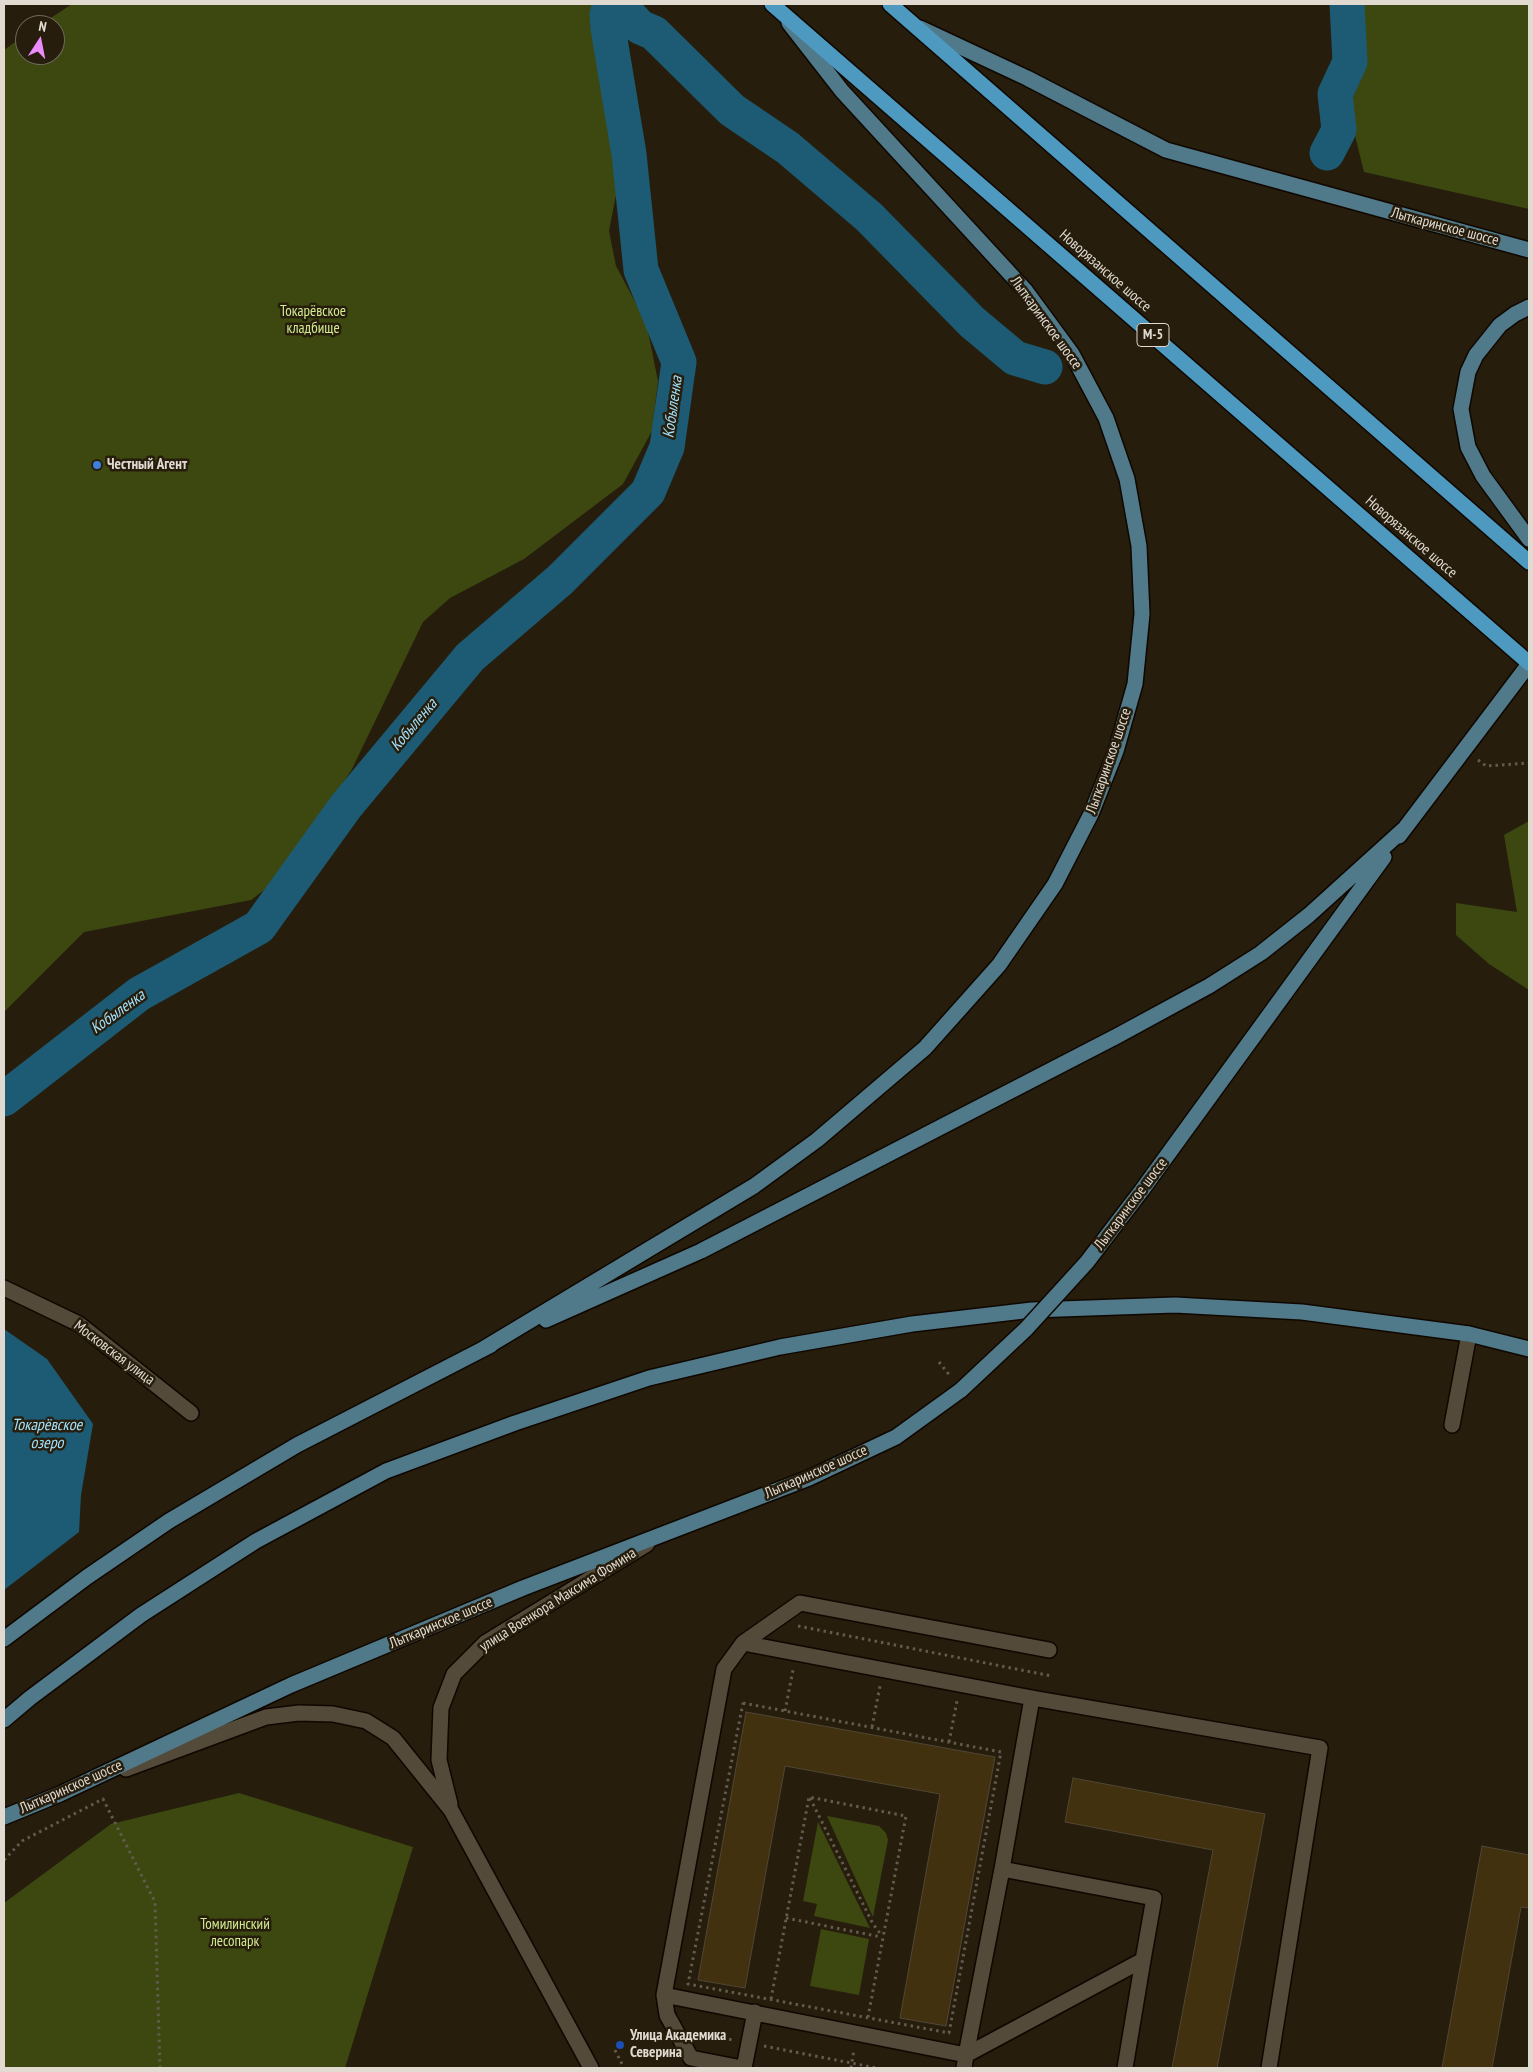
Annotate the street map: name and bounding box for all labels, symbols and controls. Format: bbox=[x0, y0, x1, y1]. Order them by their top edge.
north arrow bbox=[15, 15, 65, 65]
text: N bbox=[37, 17, 48, 36]
street label: Лыткаринское шоссе bbox=[1389, 204, 1501, 250]
street label: Новорязанское шоссе bbox=[1055, 226, 1155, 316]
street label: Лыткаринское шоссе bbox=[1006, 273, 1086, 373]
park label: Токарёвское кладбище bbox=[280, 303, 346, 338]
road number: М-5 bbox=[1137, 324, 1169, 346]
water label: Кобыленка bbox=[659, 375, 687, 439]
place label: Честный Агент bbox=[107, 456, 187, 474]
marker: Честный Агент bbox=[91, 459, 103, 471]
street label: Новорязанское шоссе bbox=[1361, 492, 1461, 582]
water label: Кобыленка bbox=[387, 695, 441, 755]
street label: Лыткаринское шоссе bbox=[1083, 706, 1135, 816]
water label: Кобыленка bbox=[87, 986, 149, 1038]
street label: Лыткаринское шоссе bbox=[1091, 1154, 1171, 1254]
street label: Московская улица bbox=[70, 1317, 158, 1389]
water label: Токарёвское озеро bbox=[12, 1415, 82, 1453]
street label: Лыткаринское шоссе bbox=[762, 1441, 870, 1503]
street label: улица Военкора Максима Фомина bbox=[476, 1544, 640, 1656]
street label: Лыткаринское шоссе bbox=[387, 1593, 495, 1653]
street label: Лыткаринское шоссе bbox=[17, 1756, 125, 1818]
park label: Томилинский лесопарк bbox=[200, 1916, 270, 1951]
place label: Улица Академика Северина bbox=[630, 2027, 726, 2062]
marker: Улица Академика Северина bbox=[614, 2039, 626, 2051]

